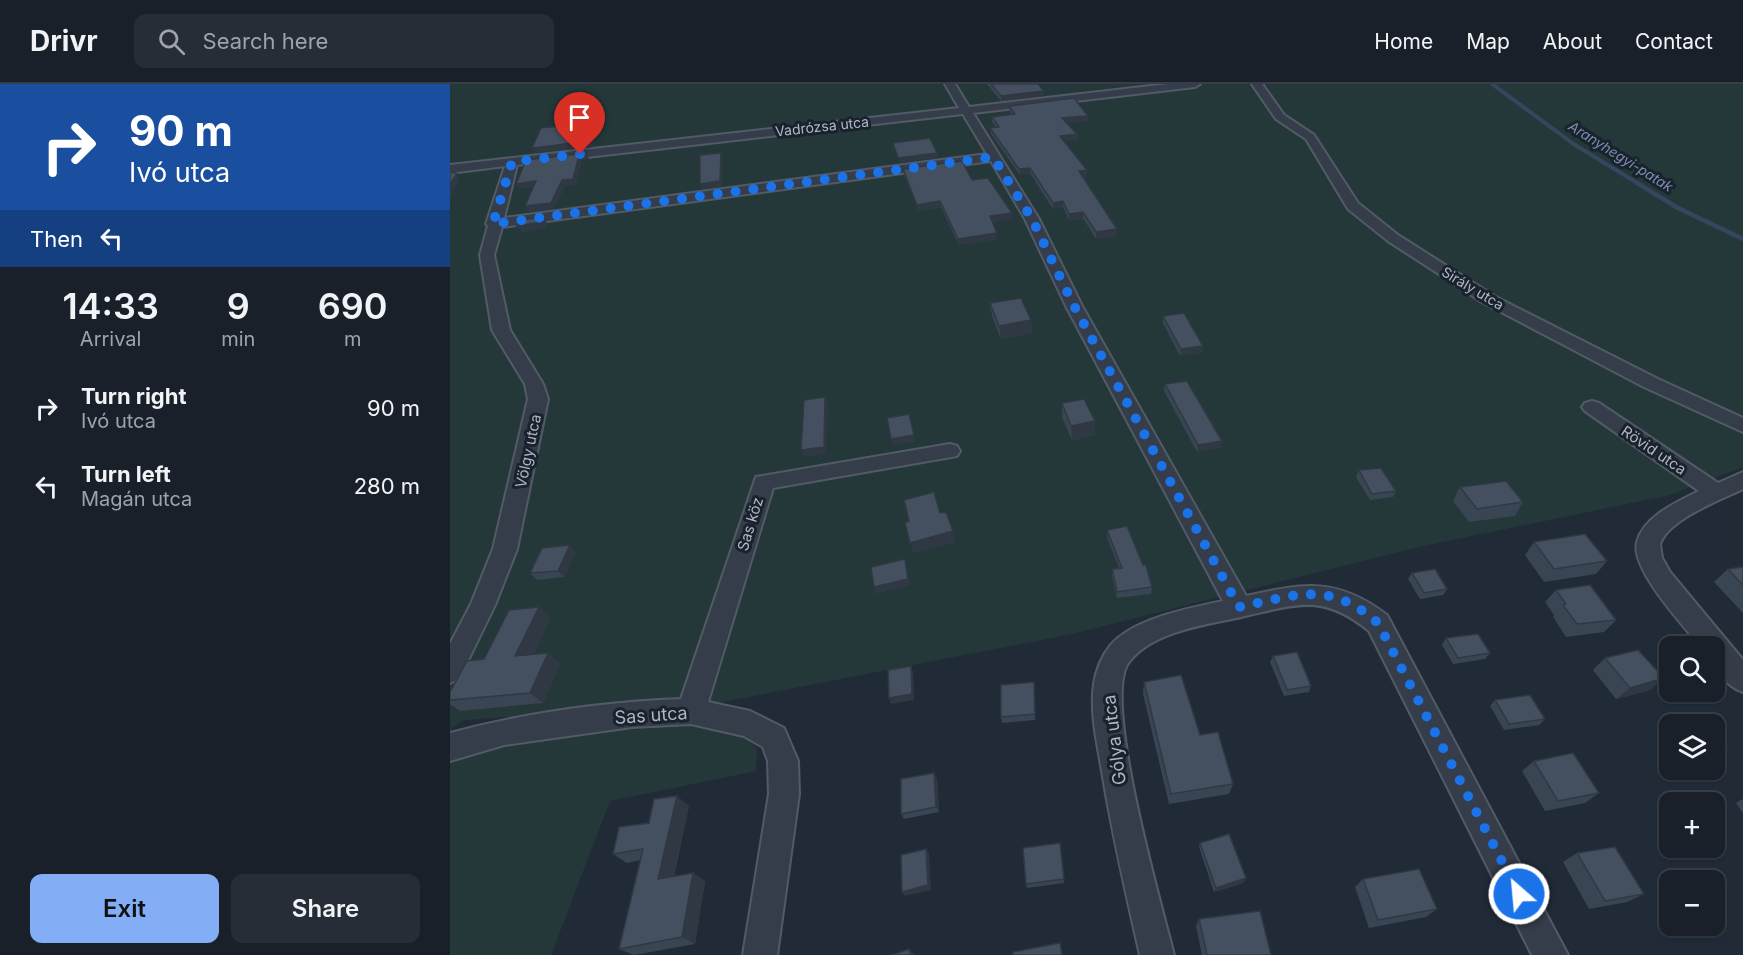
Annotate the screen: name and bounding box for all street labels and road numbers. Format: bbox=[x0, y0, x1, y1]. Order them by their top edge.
street label: Vadrózsa utca bbox=[774, 113, 870, 139]
street label: Sirály utca bbox=[1439, 263, 1507, 313]
street label: Völgy utca bbox=[511, 412, 545, 490]
street label: Rövid utca bbox=[1618, 421, 1690, 479]
street label: Sas köz bbox=[733, 495, 767, 553]
street label: Gólya utca bbox=[1098, 694, 1130, 786]
street label: Sas utca bbox=[614, 702, 688, 728]

